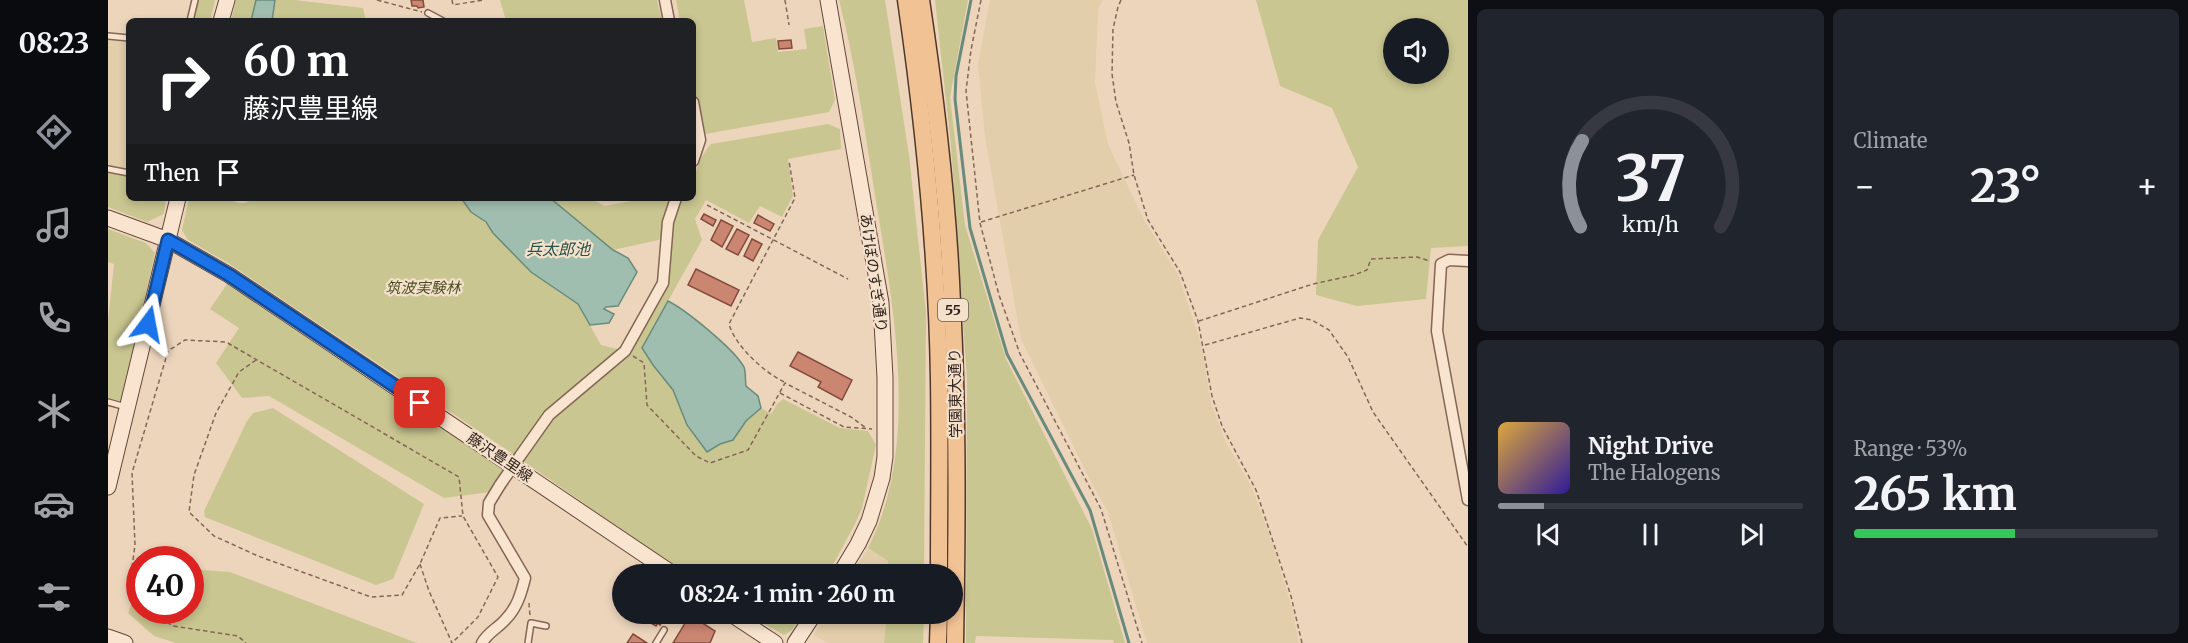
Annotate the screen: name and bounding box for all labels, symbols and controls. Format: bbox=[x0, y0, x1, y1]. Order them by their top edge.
map controls bbox=[1383, 18, 1449, 84]
button: sound bbox=[1383, 18, 1449, 84]
text: 08:23 bbox=[18, 26, 90, 60]
text: 60 m bbox=[243, 35, 349, 87]
icon: right bbox=[144, 42, 222, 120]
text: 藤沢豊里線 bbox=[243, 91, 378, 125]
icon: directions bbox=[33, 111, 75, 153]
text: Climate bbox=[1854, 128, 1928, 153]
text: 37 bbox=[1615, 140, 1686, 218]
icon: arrive bbox=[212, 156, 245, 189]
text: 23° bbox=[1970, 158, 2041, 214]
text: Then bbox=[144, 159, 200, 187]
text: − bbox=[1854, 166, 1876, 207]
text: + bbox=[2136, 166, 2158, 207]
icon: music bbox=[33, 204, 75, 246]
text: km/h bbox=[1622, 211, 1679, 238]
street label: あけぼのすぎ通り bbox=[856, 212, 892, 334]
water label: 兵太郎池 bbox=[526, 239, 592, 259]
park label: 筑波実験林 bbox=[385, 278, 462, 297]
position arrow bbox=[116, 292, 180, 356]
icon: phone bbox=[33, 297, 75, 339]
road number: 55 bbox=[938, 299, 968, 321]
street label: 学園東大通り bbox=[945, 348, 965, 438]
pin bbox=[394, 377, 445, 428]
icon: arrive bbox=[403, 386, 436, 419]
icon: climate bbox=[33, 390, 75, 432]
street label: 藤沢豊里線 bbox=[464, 428, 536, 486]
text: Night Drive bbox=[1588, 432, 1713, 460]
text: Range · 53% bbox=[1854, 436, 1968, 461]
text: The Halogens bbox=[1588, 460, 1720, 485]
text: 265 km bbox=[1854, 466, 2017, 522]
icon: car bbox=[33, 483, 75, 525]
icon: previous bbox=[1532, 518, 1565, 551]
icon: pause bbox=[1634, 518, 1667, 551]
icon: next bbox=[1735, 518, 1768, 551]
speed limit sign: 40 bbox=[126, 546, 204, 624]
icon: filters bbox=[33, 576, 75, 618]
text: 08:24 · 1 min · 260 m bbox=[680, 580, 895, 608]

